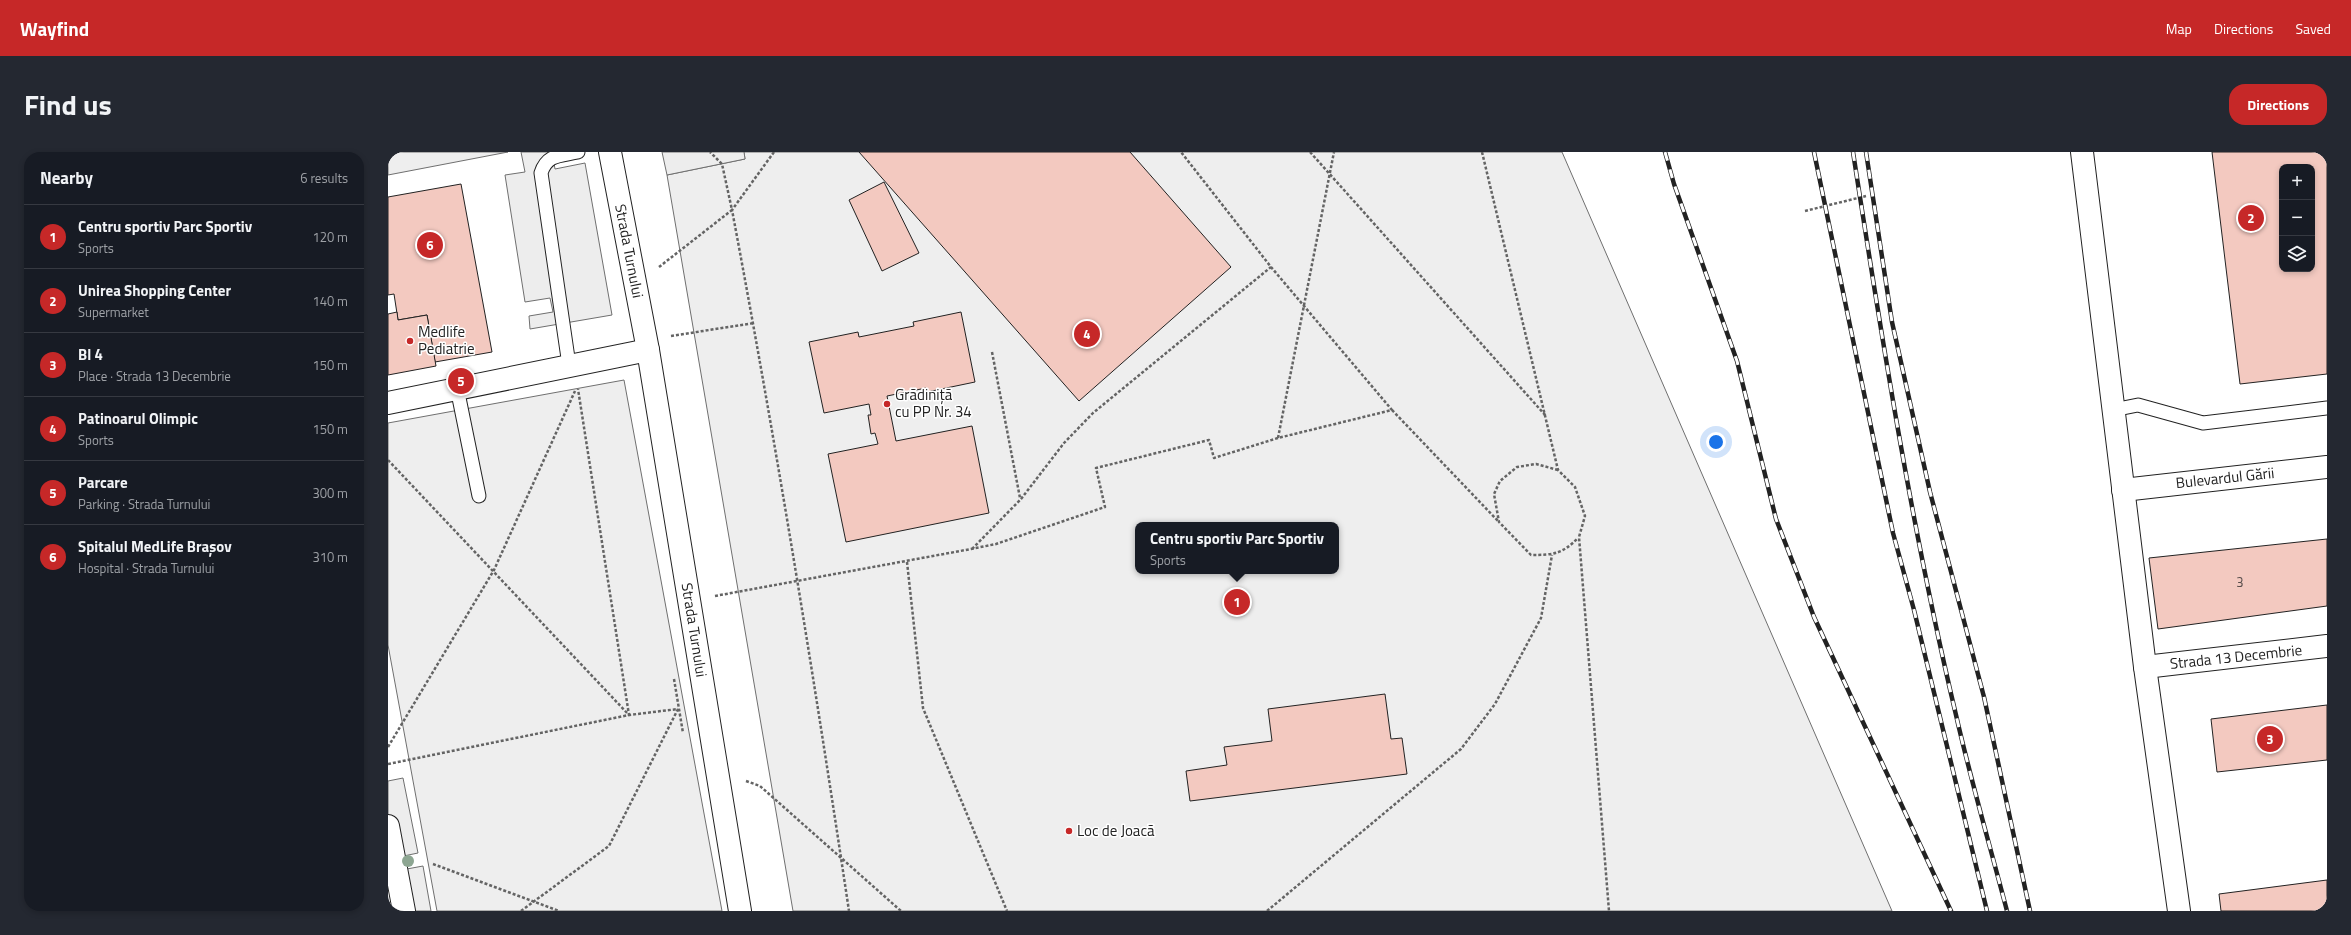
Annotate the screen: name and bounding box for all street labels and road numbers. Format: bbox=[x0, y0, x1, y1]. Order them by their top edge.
street label: Strada Turnului bbox=[609, 202, 650, 300]
street label: Bulevardul Gării bbox=[2175, 461, 2275, 494]
street label: Strada Turnului bbox=[676, 581, 713, 679]
street label: Strada 13 Decembrie bbox=[2169, 638, 2303, 675]

